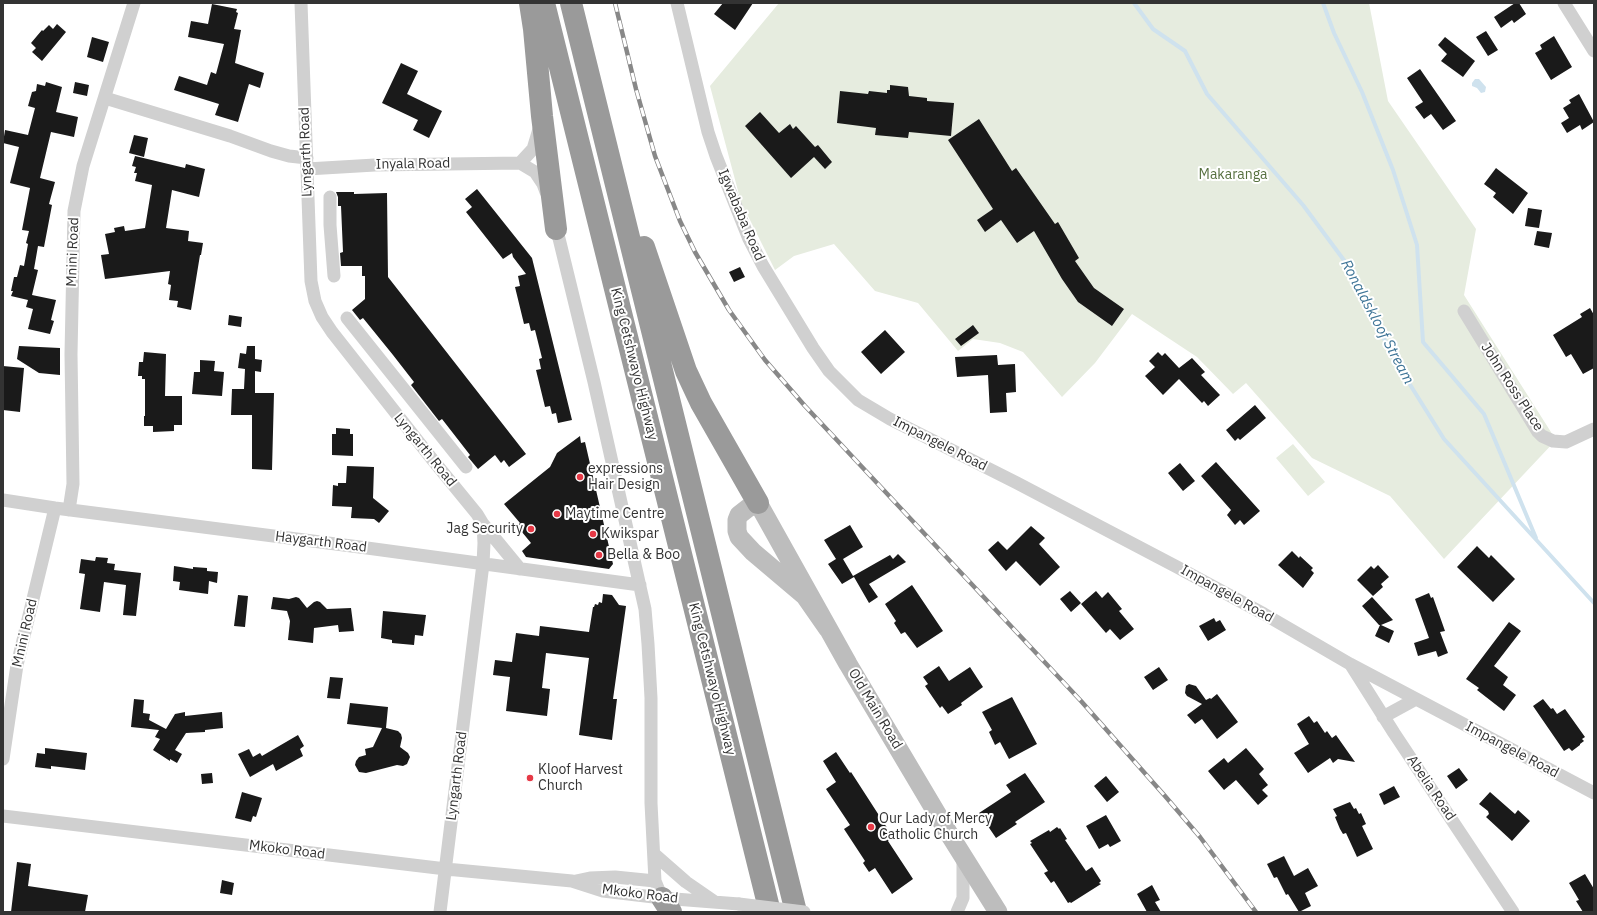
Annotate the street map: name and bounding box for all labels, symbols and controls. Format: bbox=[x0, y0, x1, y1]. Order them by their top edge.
street label: Lyngarth Road bbox=[296, 107, 316, 197]
street label: Inyala Road bbox=[376, 155, 450, 173]
street label: Igwababa Road bbox=[714, 167, 768, 263]
park label: Makaranga bbox=[1199, 167, 1267, 183]
street label: Mnini Road bbox=[63, 217, 83, 287]
water label: Ronaldskloof Stream bbox=[1337, 257, 1417, 387]
street label: King Cetshwayo Highway bbox=[607, 286, 661, 442]
street label: John Ross Place bbox=[1477, 340, 1547, 434]
street label: Lyngarth Road bbox=[390, 410, 460, 490]
street label: Impangele Road bbox=[890, 413, 990, 475]
place label: expressions Hair Design bbox=[588, 461, 663, 494]
marker: expressions Hair Design bbox=[575, 472, 585, 482]
place label: Maytime Centre bbox=[565, 506, 664, 522]
marker: Maytime Centre bbox=[552, 509, 562, 519]
place label: Jag Security bbox=[446, 521, 523, 537]
marker: Jag Security bbox=[526, 524, 536, 534]
place label: Kwikspar bbox=[601, 526, 659, 542]
street label: Haygarth Road bbox=[274, 528, 368, 556]
marker: Kwikspar bbox=[588, 529, 598, 539]
place label: Bella & Boo bbox=[607, 547, 680, 563]
marker: Bella & Boo bbox=[594, 550, 604, 560]
street label: Impangele Road bbox=[1178, 562, 1276, 626]
street label: Mnini Road bbox=[9, 597, 41, 669]
street label: King Cetshwayo Highway bbox=[685, 601, 739, 757]
street label: Old Main Road bbox=[844, 666, 906, 752]
street label: Impangele Road bbox=[1462, 718, 1562, 782]
street label: Lyngarth Road bbox=[443, 730, 471, 822]
street label: Abelia Road bbox=[1403, 752, 1459, 824]
place label: Kloof Harvest Church bbox=[538, 762, 623, 794]
marker: Kloof Harvest Church bbox=[525, 773, 535, 783]
place label: Our Lady of Mercy Catholic Church bbox=[879, 811, 992, 844]
marker: Our Lady of Mercy Catholic Church bbox=[866, 822, 876, 832]
street label: Mkoko Road bbox=[248, 837, 326, 863]
street label: Mkoko Road bbox=[601, 881, 679, 907]

